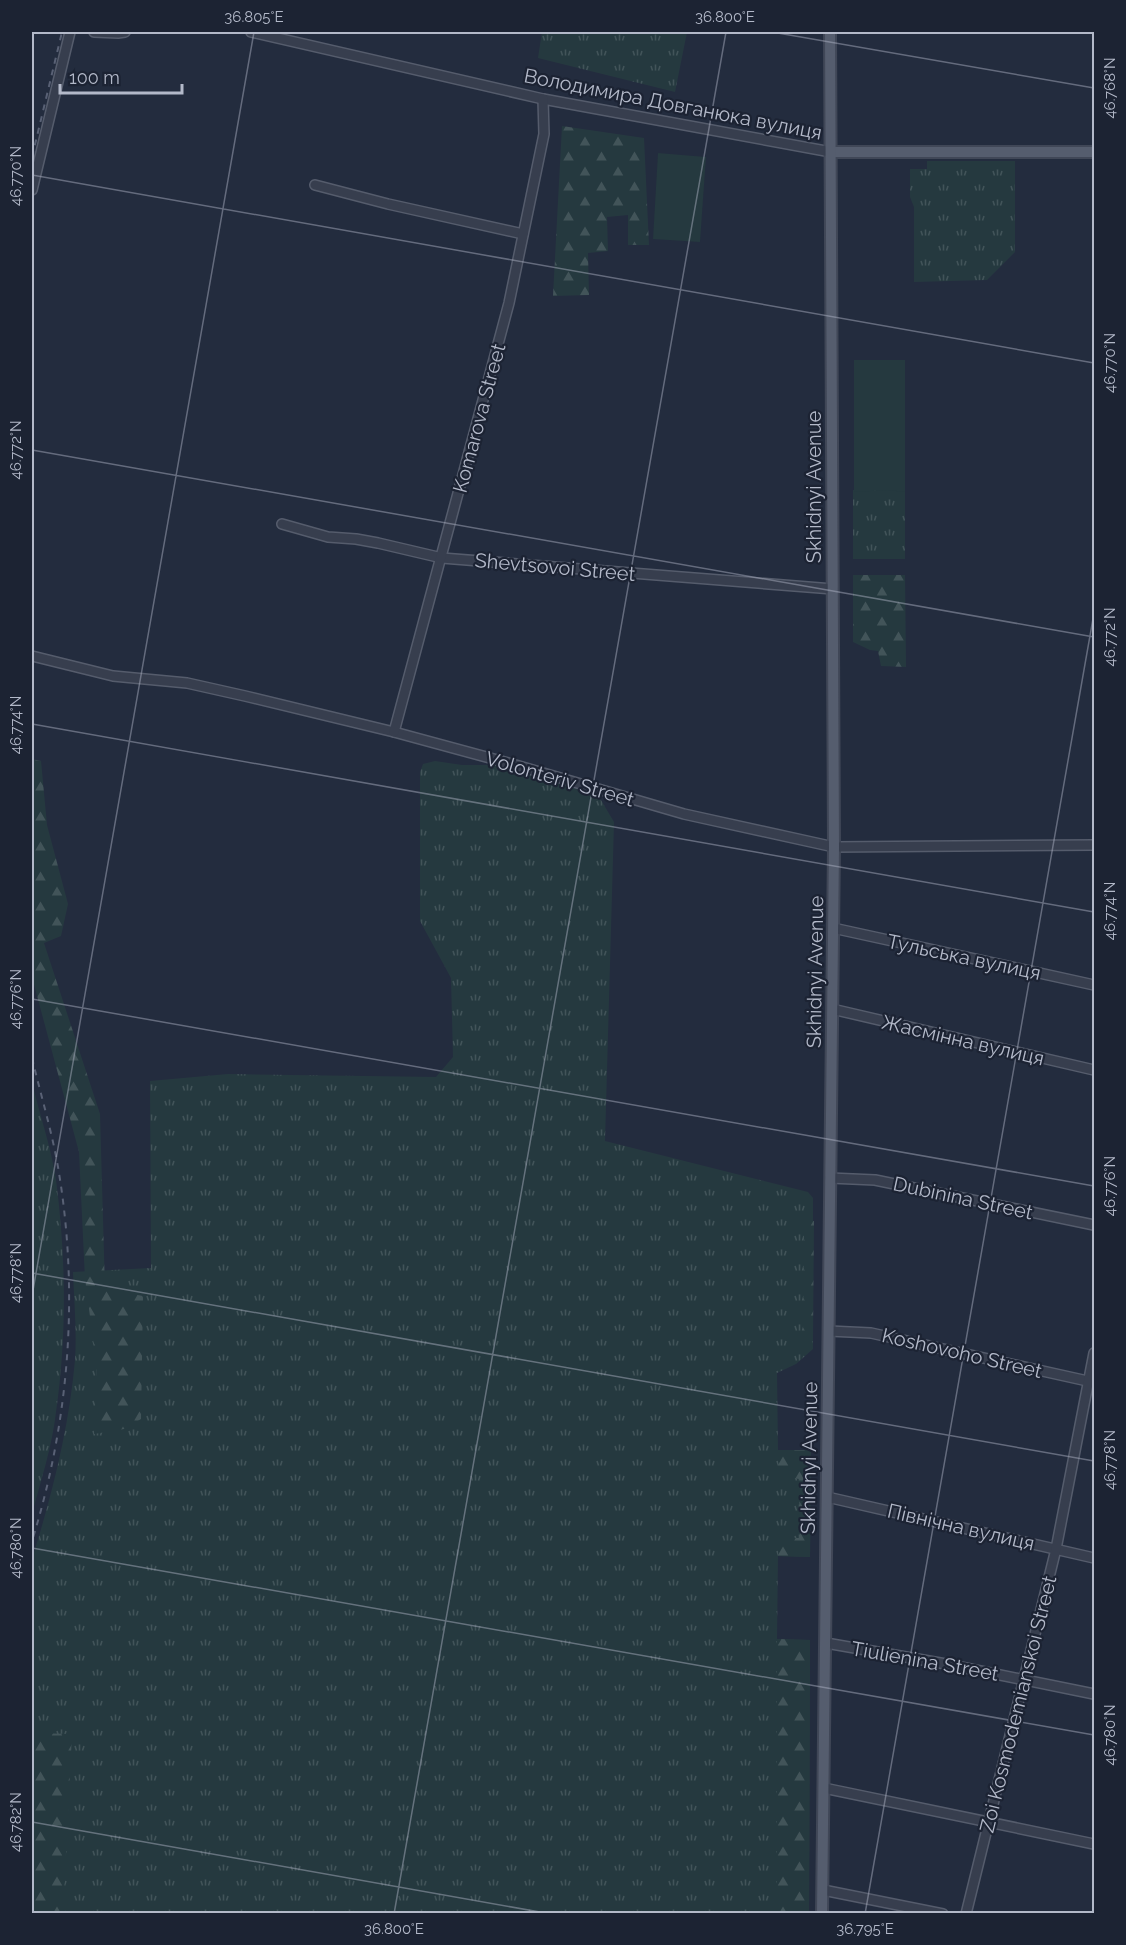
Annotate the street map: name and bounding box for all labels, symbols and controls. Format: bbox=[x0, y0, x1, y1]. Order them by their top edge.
text: 36.805°E bbox=[224, 8, 284, 26]
text: 36.800°E bbox=[695, 8, 755, 26]
scale bar bbox=[60, 57, 182, 95]
text: 46.768°N bbox=[1101, 57, 1119, 119]
street label: Володимира Довганюка вулиця bbox=[522, 63, 824, 145]
text: 100 m bbox=[69, 67, 120, 88]
text: 46.770°N bbox=[7, 146, 25, 206]
text: 46.770°N bbox=[1101, 333, 1119, 393]
street label: Komarova Street bbox=[448, 340, 511, 495]
street label: Skhidnyi Avenue bbox=[802, 410, 826, 563]
text: 46.772°N bbox=[7, 421, 25, 479]
street label: Shevtsovoi Street bbox=[474, 548, 636, 586]
text: 46.772°N bbox=[1101, 608, 1119, 666]
text: 46.774°N bbox=[7, 696, 25, 754]
street label: Volonteriv Street bbox=[483, 746, 637, 812]
text: 46.774°N bbox=[1101, 882, 1119, 940]
street label: Skhidnyi Avenue bbox=[802, 895, 828, 1048]
street label: Тульська вулиця bbox=[885, 929, 1043, 985]
text: 46.776°N bbox=[7, 969, 25, 1029]
street label: Жасмінна вулиця bbox=[879, 1010, 1047, 1070]
text: 46.776°N bbox=[1101, 1156, 1119, 1216]
street label: Dubinina Street bbox=[891, 1171, 1035, 1225]
text: 46.778°N bbox=[7, 1243, 25, 1303]
street label: Koshovoho Street bbox=[880, 1323, 1045, 1383]
street label: Skhidnyi Avenue bbox=[796, 1381, 822, 1534]
text: 46.778°N bbox=[1101, 1430, 1119, 1490]
street label: Північна вулиця bbox=[885, 1498, 1037, 1556]
text: 46.780°N bbox=[7, 1517, 25, 1579]
street label: Zoi Kosmodemianskoi Street bbox=[974, 1573, 1062, 1835]
street label: Tiulienina Street bbox=[849, 1636, 1001, 1686]
text: 46.780°N bbox=[1101, 1704, 1119, 1766]
text: 46.782°N bbox=[7, 1792, 25, 1852]
text: 36.800°E bbox=[364, 1920, 424, 1938]
text: 36.795°E bbox=[836, 1920, 894, 1938]

